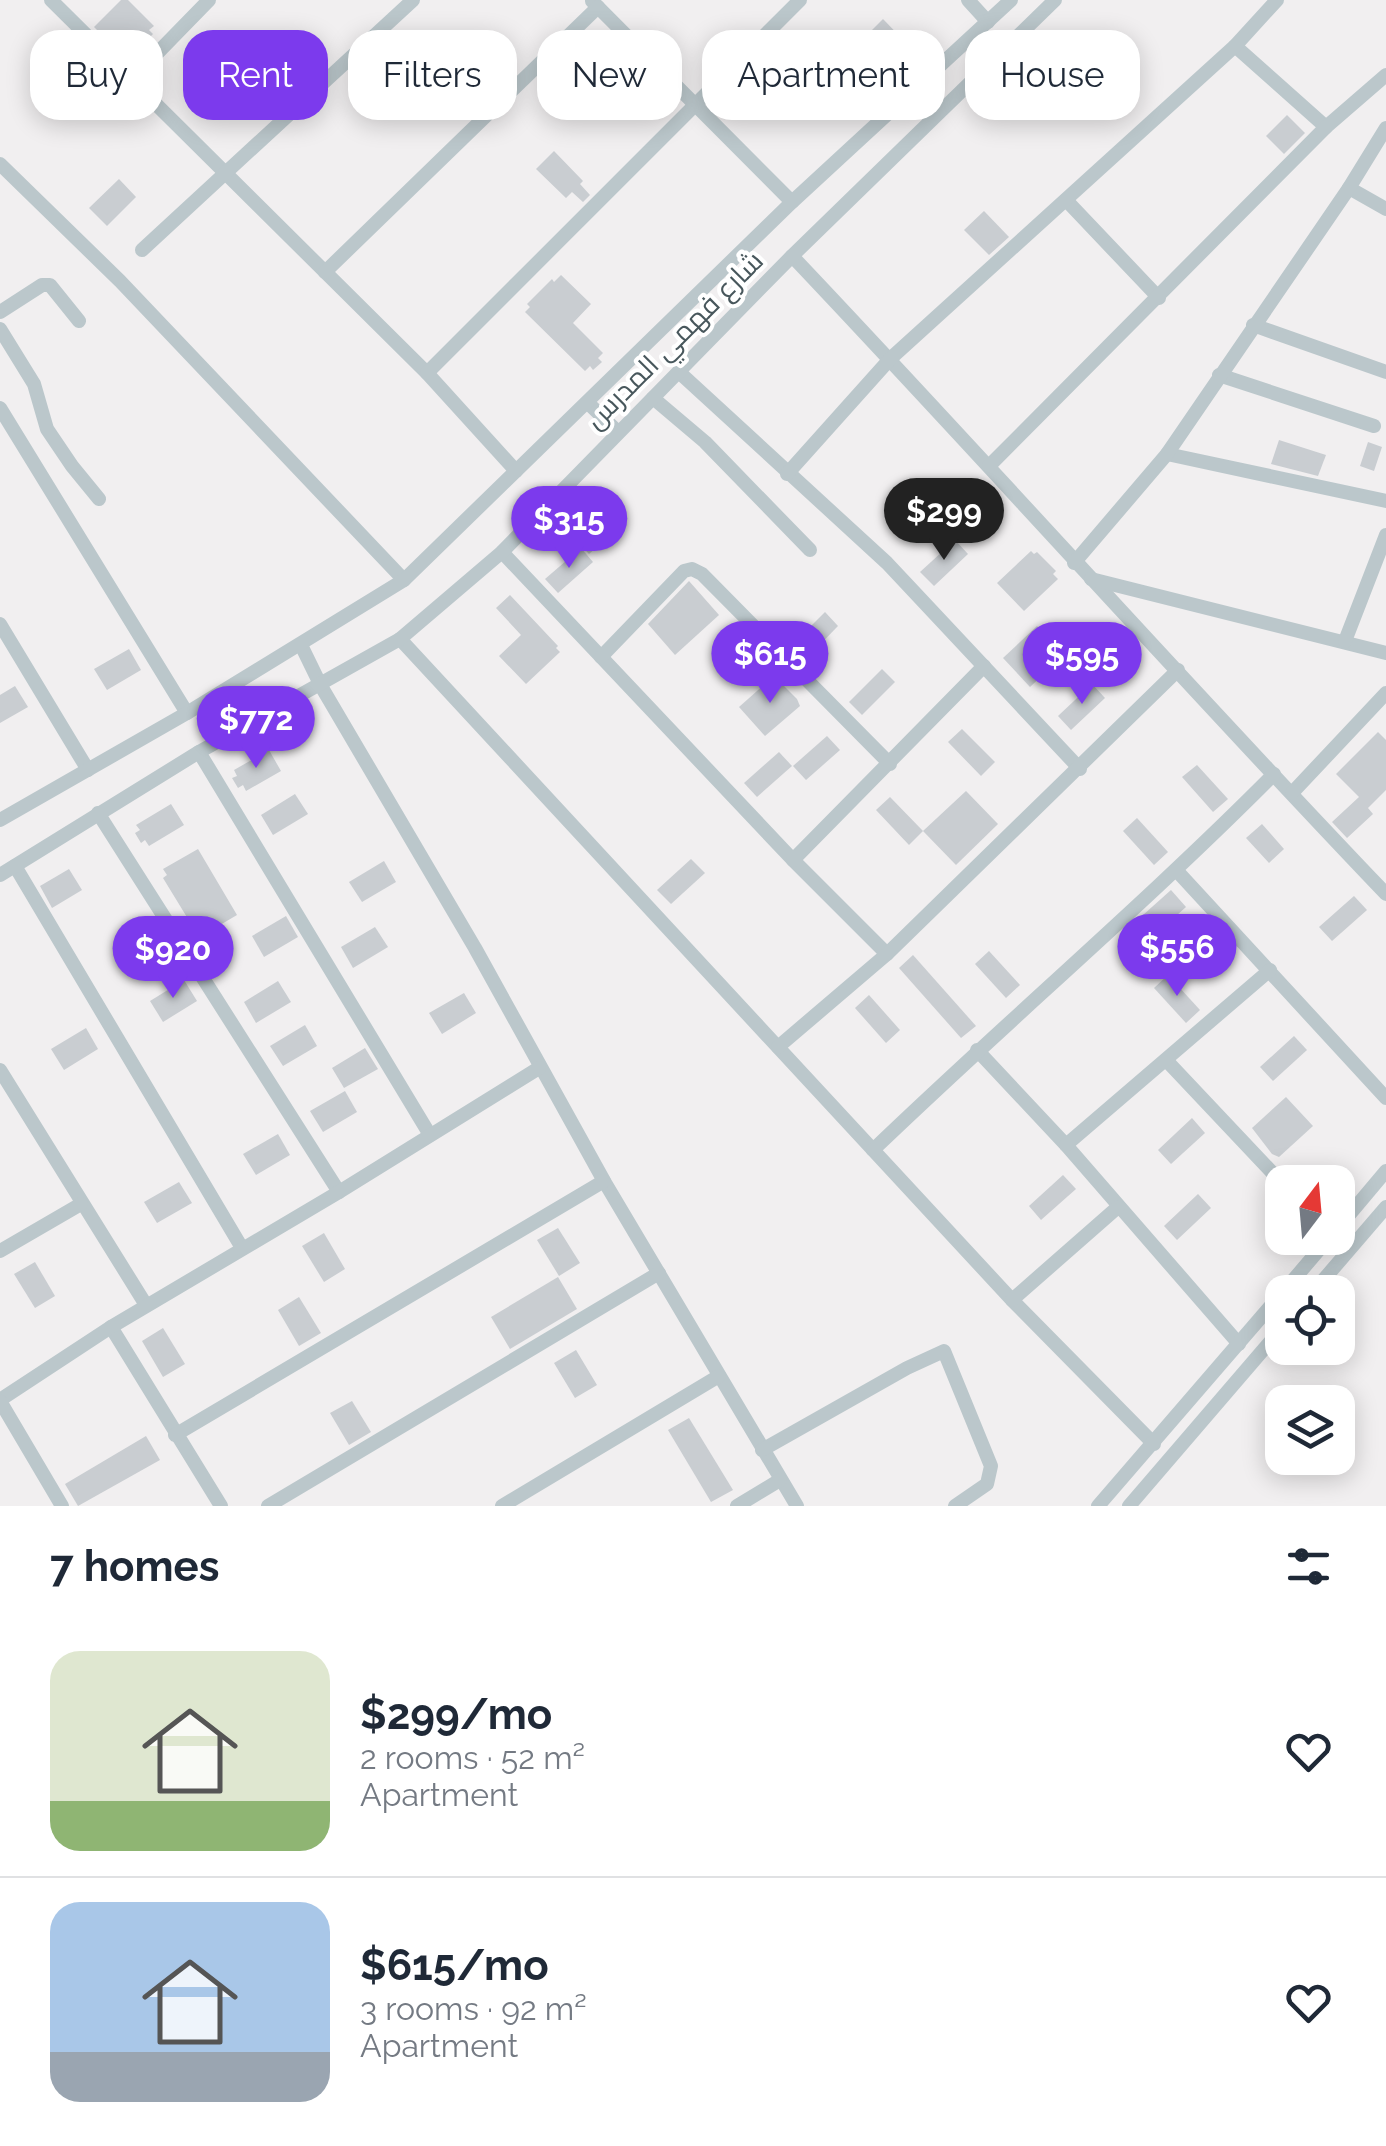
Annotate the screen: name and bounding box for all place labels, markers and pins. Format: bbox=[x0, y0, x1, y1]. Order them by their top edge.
pin: $299 bbox=[885, 478, 1003, 563]
pin: $315 bbox=[510, 486, 628, 571]
pin: $615 bbox=[711, 621, 829, 706]
pin: $595 bbox=[1023, 622, 1141, 707]
pin: $772 bbox=[197, 686, 315, 771]
pin: $556 bbox=[1118, 914, 1236, 999]
pin: $920 bbox=[114, 916, 232, 1001]

